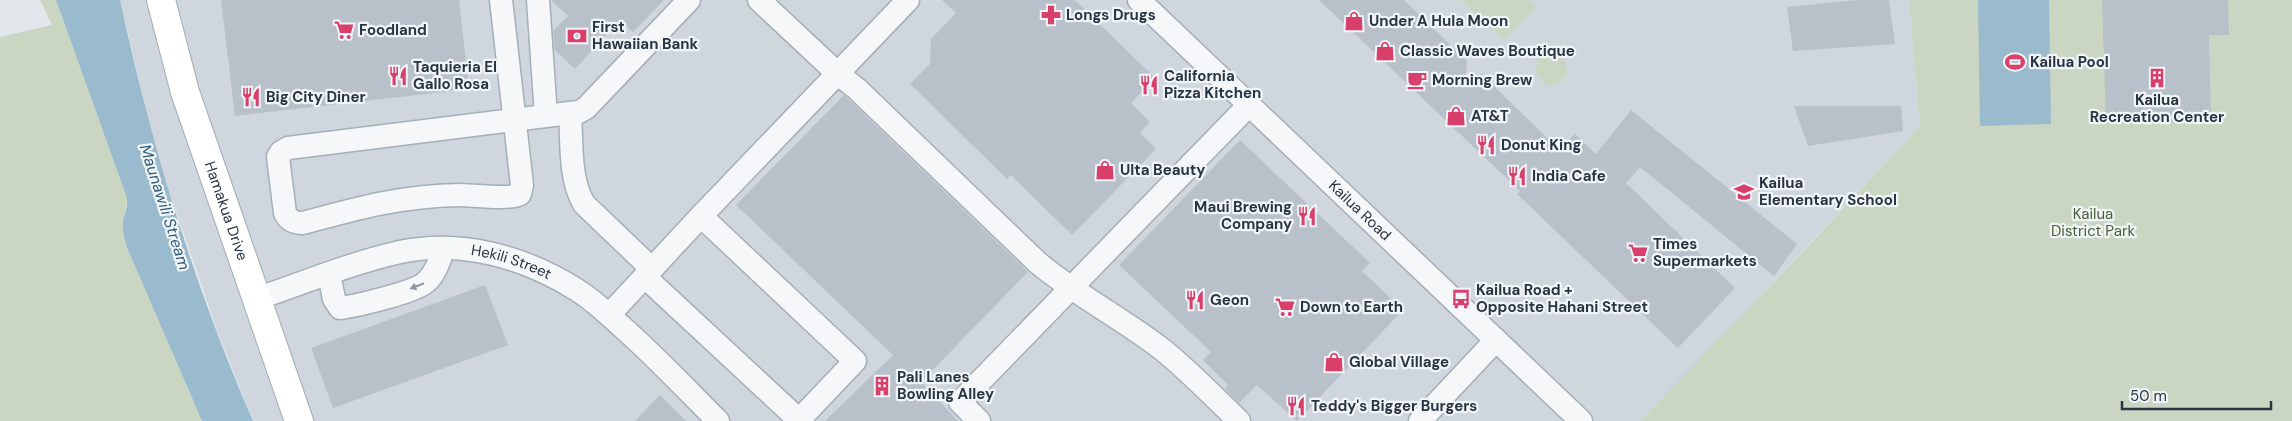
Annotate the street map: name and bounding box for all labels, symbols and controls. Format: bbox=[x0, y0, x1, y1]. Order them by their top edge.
pharmacy icon: Longs Drugs bbox=[1040, 4, 1062, 26]
place label: Longs Drugs bbox=[1066, 5, 1156, 25]
shop icon: Under A Hula Moon bbox=[1343, 10, 1365, 32]
place label: Under A Hula Moon bbox=[1369, 11, 1508, 31]
place label: First Hawaiian Bank bbox=[592, 17, 699, 54]
supermarket icon: Foodland bbox=[333, 19, 355, 41]
place label: Foodland bbox=[359, 20, 427, 40]
bank icon: First Hawaiian Bank bbox=[566, 25, 588, 47]
shop icon: Classic Waves Boutique bbox=[1374, 40, 1396, 62]
place label: Classic Waves Boutique bbox=[1400, 41, 1575, 61]
sports icon: Kailua Pool bbox=[2004, 51, 2026, 73]
place label: Kailua Pool bbox=[2030, 52, 2109, 72]
place label: Taquieria El Gallo Rosa bbox=[413, 57, 497, 94]
restaurant icon: Taquieria El Gallo Rosa bbox=[387, 65, 409, 87]
place label: California Pizza Kitchen bbox=[1164, 66, 1261, 103]
building icon: Kailua Recreation Center bbox=[2146, 67, 2168, 89]
cafe icon: Morning Brew bbox=[1406, 69, 1428, 91]
place label: Morning Brew bbox=[1432, 70, 1533, 90]
restaurant icon: California Pizza Kitchen bbox=[1138, 74, 1160, 96]
restaurant icon: Big City Diner bbox=[240, 86, 262, 108]
place label: Big City Diner bbox=[266, 87, 366, 107]
place label: Kailua Recreation Center bbox=[2090, 90, 2224, 127]
shop icon: AT&T bbox=[1445, 105, 1467, 127]
place label: AT&T bbox=[1471, 106, 1509, 126]
restaurant icon: Donut King bbox=[1475, 134, 1497, 156]
place label: Donut King bbox=[1501, 135, 1581, 155]
water label: Maunawili Stream bbox=[135, 142, 195, 272]
street label: Hamakua Drive bbox=[200, 159, 253, 263]
shop icon: Ulta Beauty bbox=[1094, 159, 1116, 181]
place label: Ulta Beauty bbox=[1120, 160, 1205, 180]
restaurant icon: India Cafe bbox=[1506, 165, 1528, 187]
place label: India Cafe bbox=[1532, 166, 1606, 186]
place label: Kailua Elementary School bbox=[1759, 173, 1897, 210]
street label: Kailua Road bbox=[1324, 176, 1395, 245]
school or university icon: Kailua Elementary School bbox=[1733, 181, 1755, 203]
place label: Maui Brewing Company bbox=[1194, 197, 1292, 234]
park label: Kailua District Park bbox=[2051, 204, 2135, 241]
restaurant icon: Maui Brewing Company bbox=[1296, 205, 1318, 227]
place label: Times Supermarkets bbox=[1653, 234, 1757, 271]
street label: Hekili Street bbox=[470, 240, 555, 284]
supermarket icon: Times Supermarkets bbox=[1627, 242, 1649, 264]
place label: Kailua Road + Opposite Hahani Street bbox=[1476, 280, 1648, 317]
one-way arrow bbox=[409, 282, 424, 290]
bus stop icon: Kailua Road + Opposite Hahani Street bbox=[1450, 288, 1472, 310]
restaurant icon: Geon bbox=[1184, 289, 1206, 311]
place label: Geon bbox=[1210, 290, 1249, 310]
supermarket icon: Down to Earth bbox=[1274, 296, 1296, 318]
place label: Down to Earth bbox=[1300, 297, 1403, 317]
shop icon: Global Village bbox=[1323, 351, 1345, 373]
place label: Global Village bbox=[1349, 352, 1449, 372]
place label: Pali Lanes Bowling Alley bbox=[897, 367, 994, 404]
building icon: Pali Lanes Bowling Alley bbox=[871, 375, 893, 397]
scale bar bbox=[2122, 378, 2271, 410]
text: 50 m bbox=[2130, 386, 2167, 406]
restaurant icon: Teddy's Bigger Burgers bbox=[1285, 395, 1307, 417]
place label: Teddy's Bigger Burgers bbox=[1311, 396, 1477, 416]

